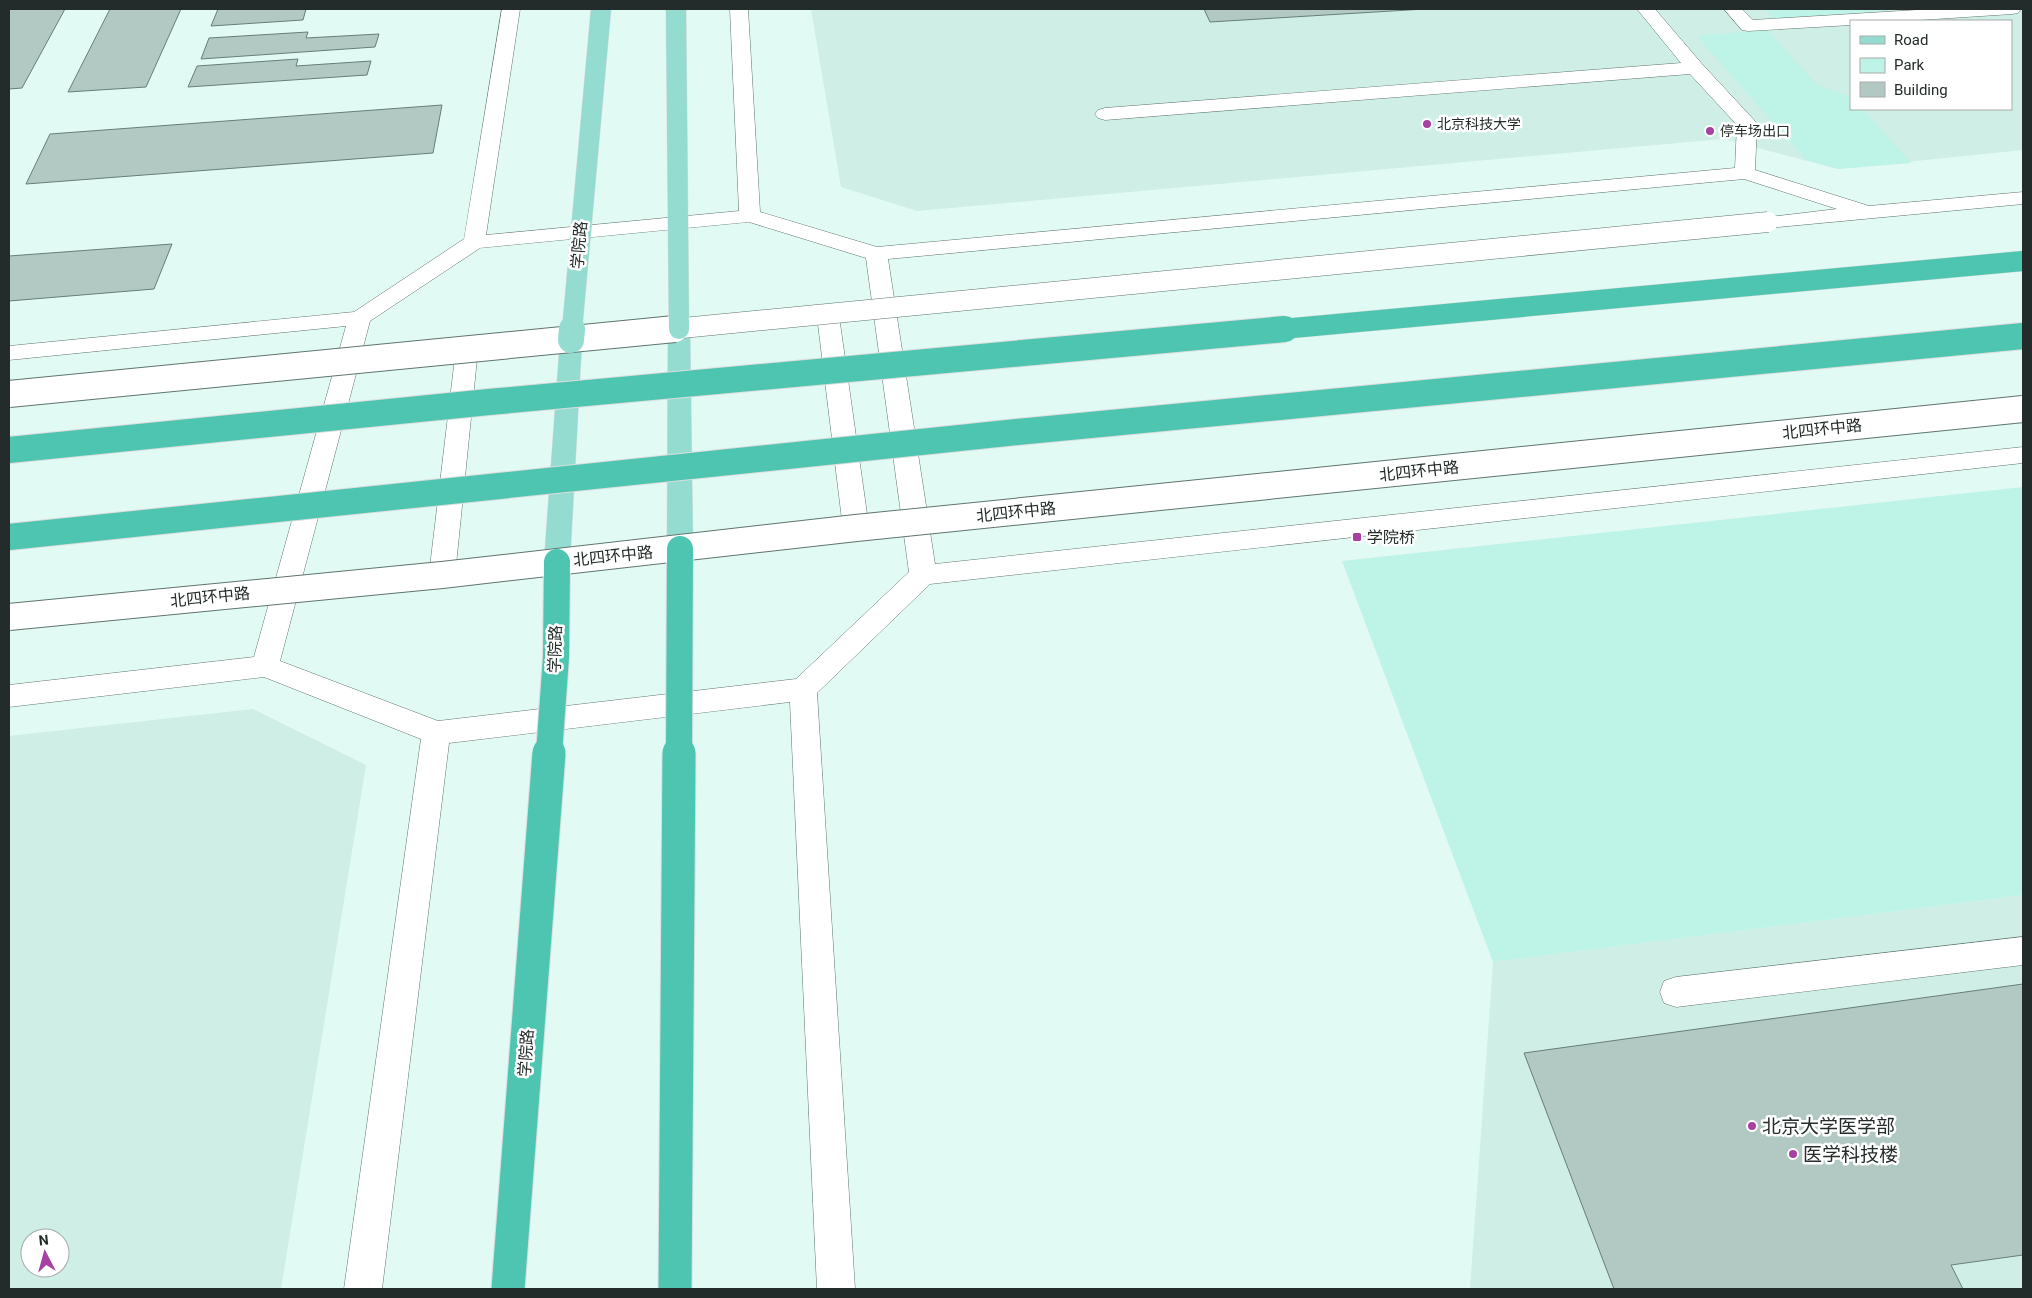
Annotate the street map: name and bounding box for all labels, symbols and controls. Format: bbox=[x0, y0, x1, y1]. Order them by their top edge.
legend bbox=[1850, 20, 2012, 110]
text: Road bbox=[1894, 31, 1928, 49]
text: Park bbox=[1894, 56, 1925, 74]
text: Building bbox=[1894, 81, 1948, 99]
place label: 北京科技大学 bbox=[1437, 116, 1521, 132]
marker: 北京科技大学 bbox=[1421, 118, 1433, 130]
place label: 停车场出口 bbox=[1720, 123, 1790, 139]
marker: 停车场出口 bbox=[1704, 125, 1716, 137]
street label: 学院路 bbox=[567, 220, 591, 270]
street label: 北四环中路 bbox=[1781, 415, 1863, 443]
street label: 北四环中路 bbox=[1378, 457, 1460, 485]
street label: 北四环中路 bbox=[975, 498, 1057, 526]
place label: 学院桥 bbox=[1367, 528, 1415, 547]
marker: 学院桥 bbox=[1351, 531, 1363, 543]
street label: 北四环中路 bbox=[572, 542, 654, 570]
street label: 北四环中路 bbox=[169, 583, 251, 611]
street label: 学院路 bbox=[545, 625, 565, 673]
street label: 学院路 bbox=[515, 1028, 537, 1078]
place label: 北京大学医学部 bbox=[1762, 1115, 1895, 1138]
marker: 北京大学医学部 bbox=[1746, 1120, 1758, 1132]
place label: 医学科技楼 bbox=[1803, 1143, 1898, 1166]
marker: 医学科技楼 bbox=[1787, 1148, 1799, 1160]
north arrow bbox=[20, 1228, 70, 1278]
text: N bbox=[38, 1232, 49, 1249]

